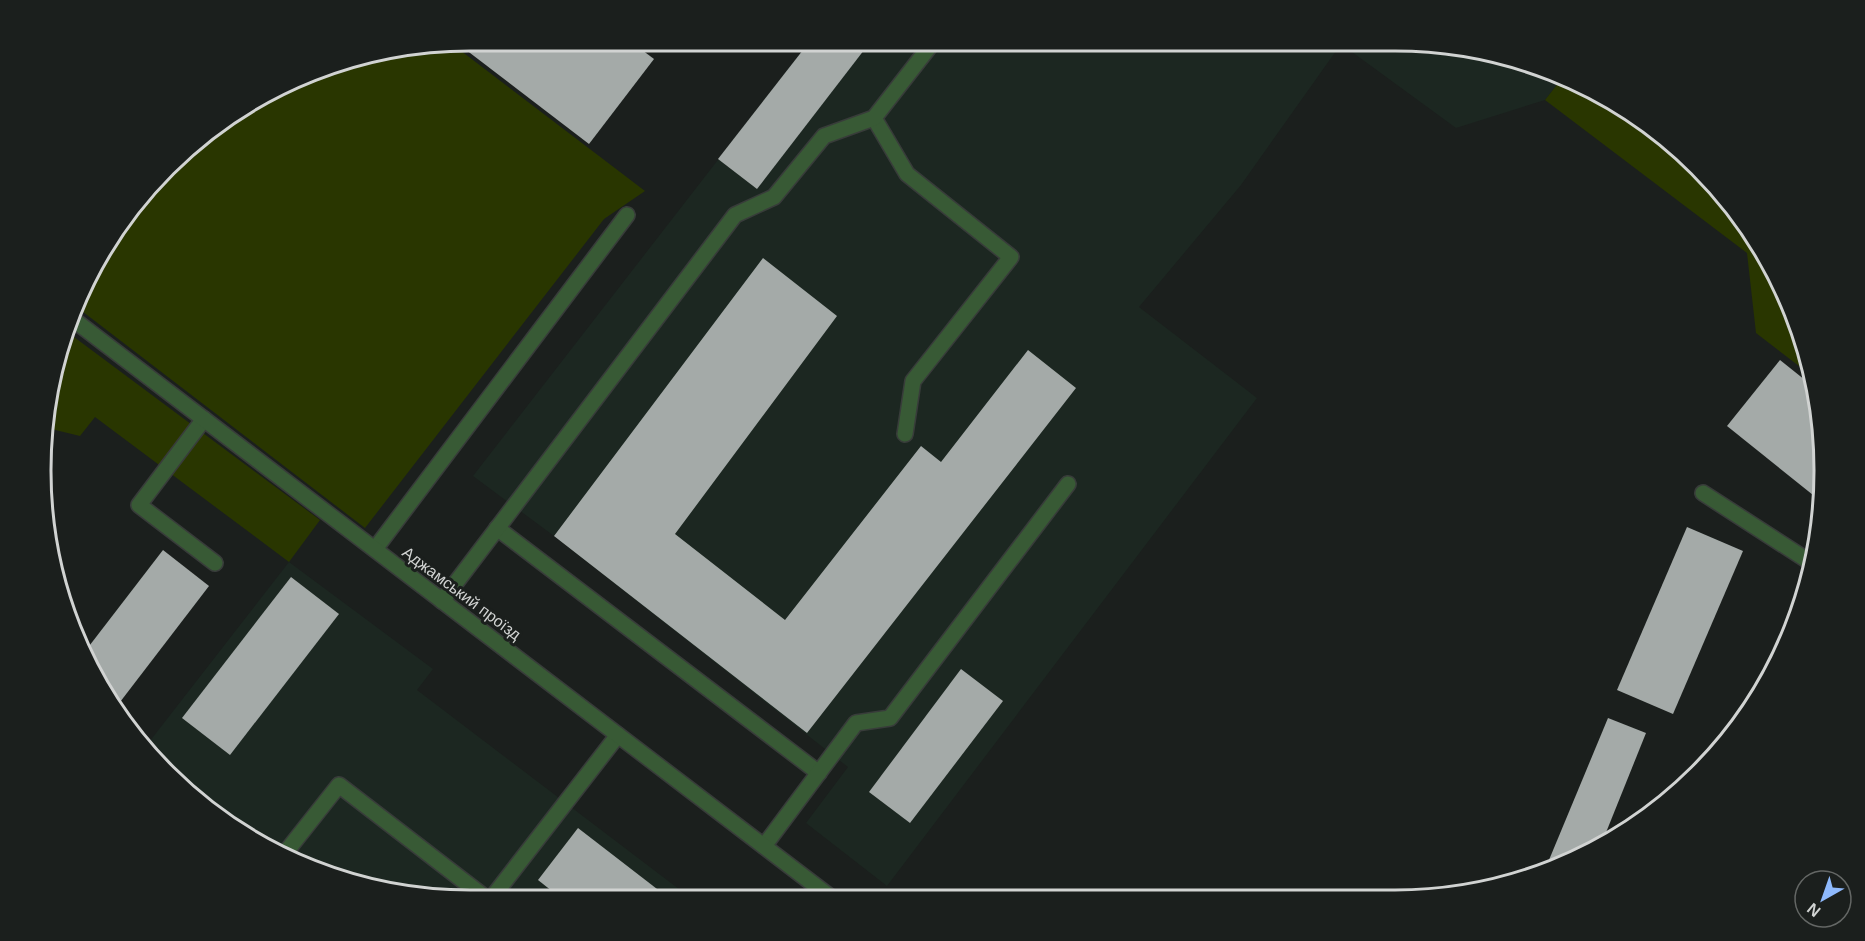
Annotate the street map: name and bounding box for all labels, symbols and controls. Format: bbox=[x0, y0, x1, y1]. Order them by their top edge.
street label: Аджамський проїзд bbox=[399, 543, 525, 644]
north arrow bbox=[1793, 869, 1853, 929]
text: N bbox=[1804, 900, 1824, 920]

